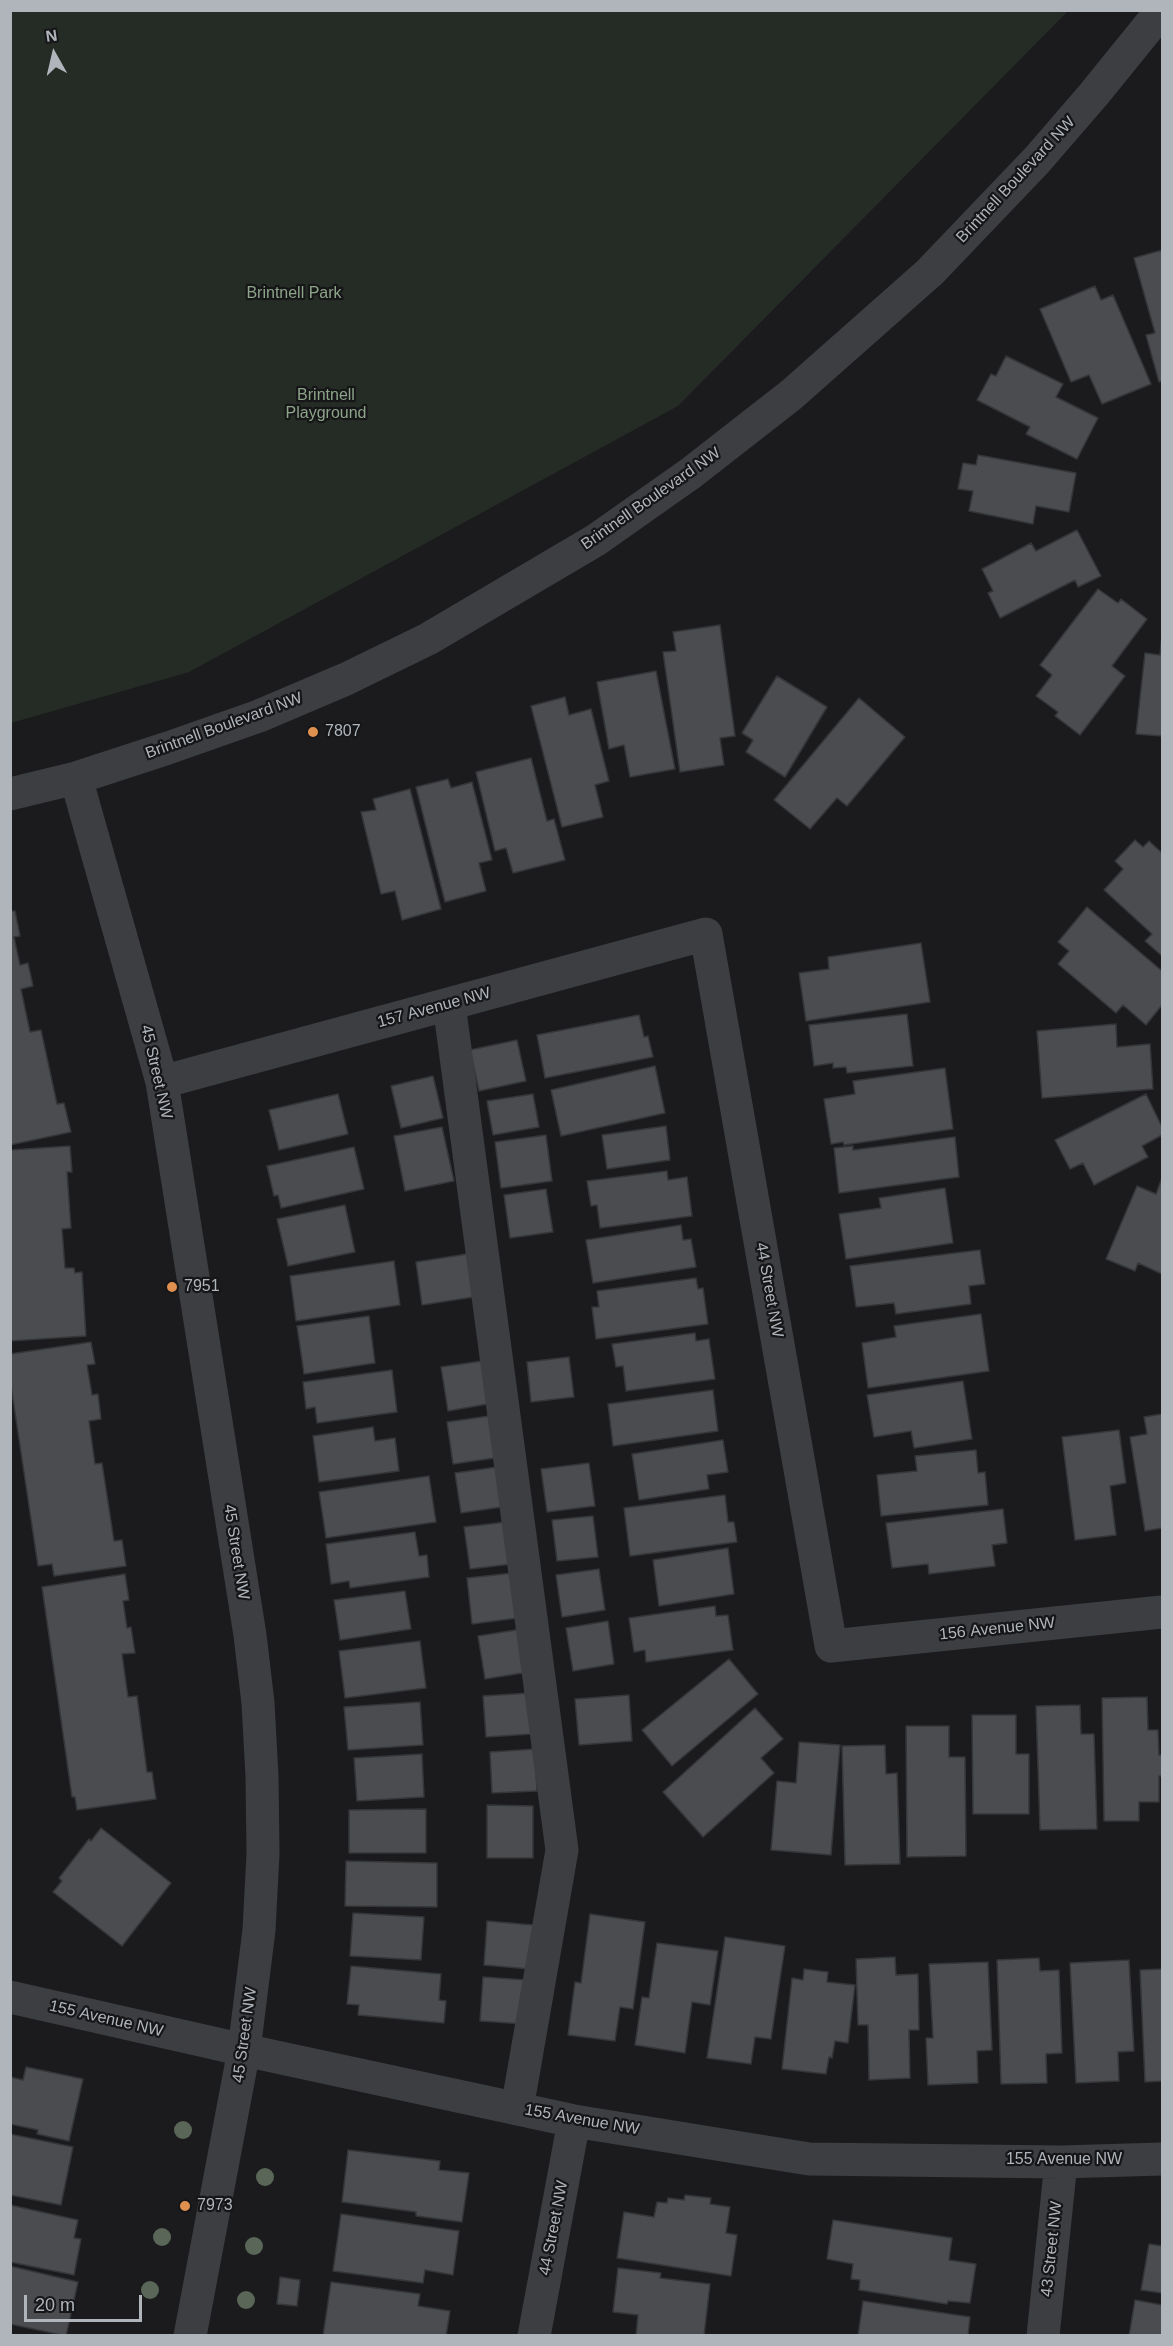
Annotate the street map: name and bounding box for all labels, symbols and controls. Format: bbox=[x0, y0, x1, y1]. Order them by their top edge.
north arrow bbox=[24, 24, 84, 84]
text: N bbox=[45, 26, 58, 45]
street label: Brintnell Boulevard NW bbox=[953, 113, 1079, 247]
park label: Brintnell Park bbox=[246, 284, 342, 304]
park label: Brintnell Playground bbox=[286, 386, 366, 424]
street label: Brintnell Boulevard NW bbox=[578, 444, 724, 554]
street label: Brintnell Boulevard NW bbox=[143, 689, 305, 763]
place label: 7807 bbox=[325, 722, 361, 742]
marker: 7807 bbox=[306, 725, 320, 739]
street label: 157 Avenue NW bbox=[375, 984, 493, 1032]
street label: 45 Street NW bbox=[136, 1023, 176, 1121]
street label: 44 Street NW bbox=[751, 1241, 787, 1339]
place label: 7951 bbox=[184, 1277, 220, 1297]
marker: 7951 bbox=[165, 1280, 179, 1294]
street label: 45 Street NW bbox=[219, 1503, 253, 1601]
street label: 156 Avenue NW bbox=[938, 1613, 1056, 1645]
street label: 45 Street NW bbox=[229, 1986, 261, 2084]
street label: 155 Avenue NW bbox=[47, 1997, 165, 2041]
street label: 155 Avenue NW bbox=[523, 2100, 641, 2140]
street label: 155 Avenue NW bbox=[1006, 2150, 1122, 2170]
street label: 44 Street NW bbox=[535, 2179, 573, 2277]
place label: 7973 bbox=[197, 2196, 233, 2216]
marker: 7973 bbox=[178, 2199, 192, 2213]
street label: 43 Street NW bbox=[1037, 2200, 1067, 2298]
scale bar bbox=[27, 2283, 146, 2321]
text: 20 m bbox=[35, 2295, 75, 2315]

